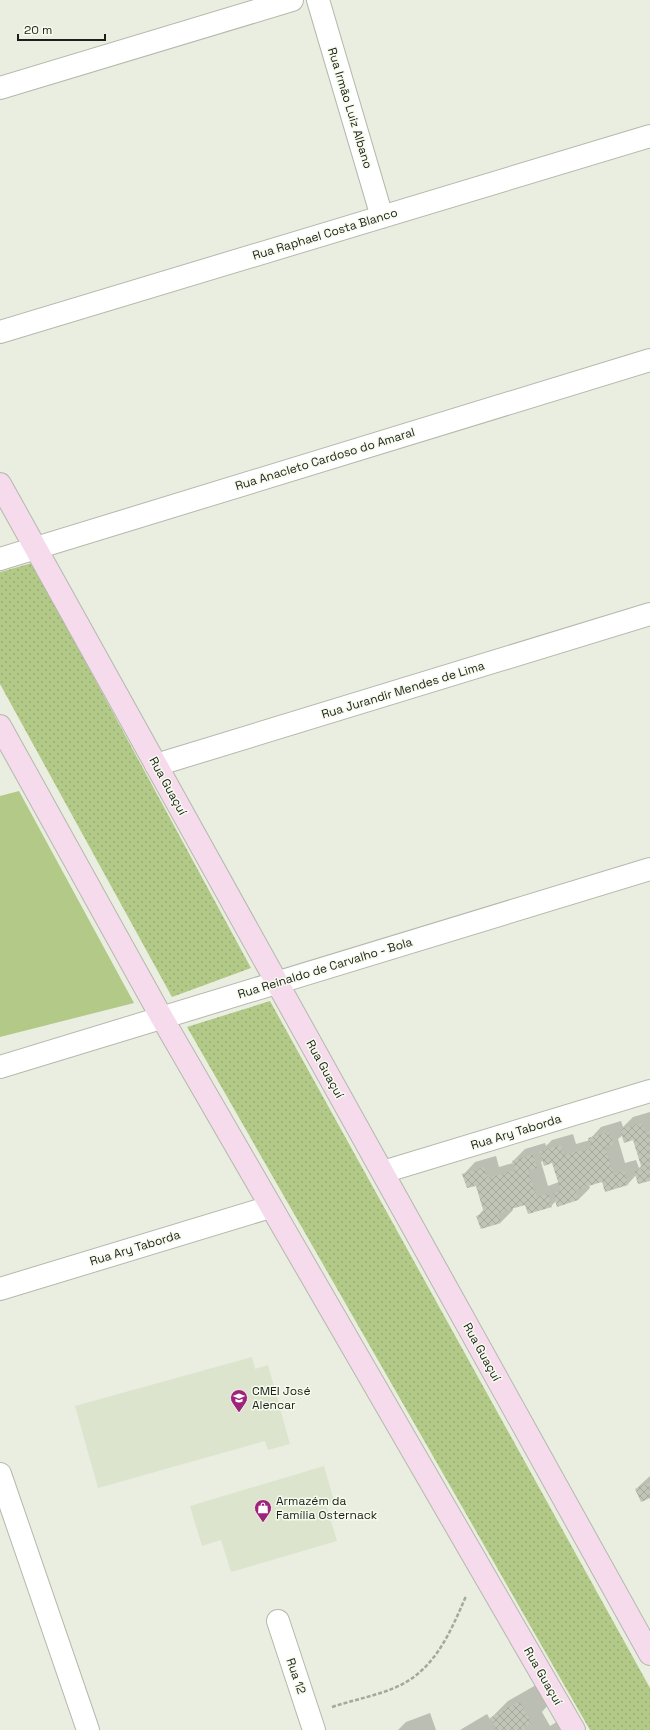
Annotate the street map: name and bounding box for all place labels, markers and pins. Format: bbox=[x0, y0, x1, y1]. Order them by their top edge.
place label: CMEI José Alencar bbox=[252, 1383, 311, 1413]
school or university icon: CMEI José Alencar bbox=[229, 1388, 249, 1413]
place label: Armazém da Família Osternack bbox=[276, 1493, 378, 1523]
shop icon: Armazém da Família Osternack bbox=[253, 1498, 273, 1523]

